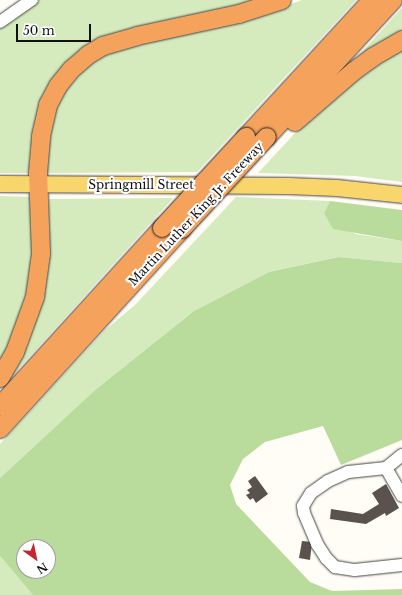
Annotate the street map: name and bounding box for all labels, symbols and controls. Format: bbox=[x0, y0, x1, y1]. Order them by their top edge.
scale bar bbox=[18, 16, 93, 42]
text: 50 m bbox=[23, 23, 55, 38]
street label: Martin Luther King Jr. Freeway bbox=[125, 139, 267, 289]
street label: Springmill Street bbox=[88, 178, 194, 192]
north arrow bbox=[16, 539, 56, 579]
text: N bbox=[34, 560, 50, 577]

